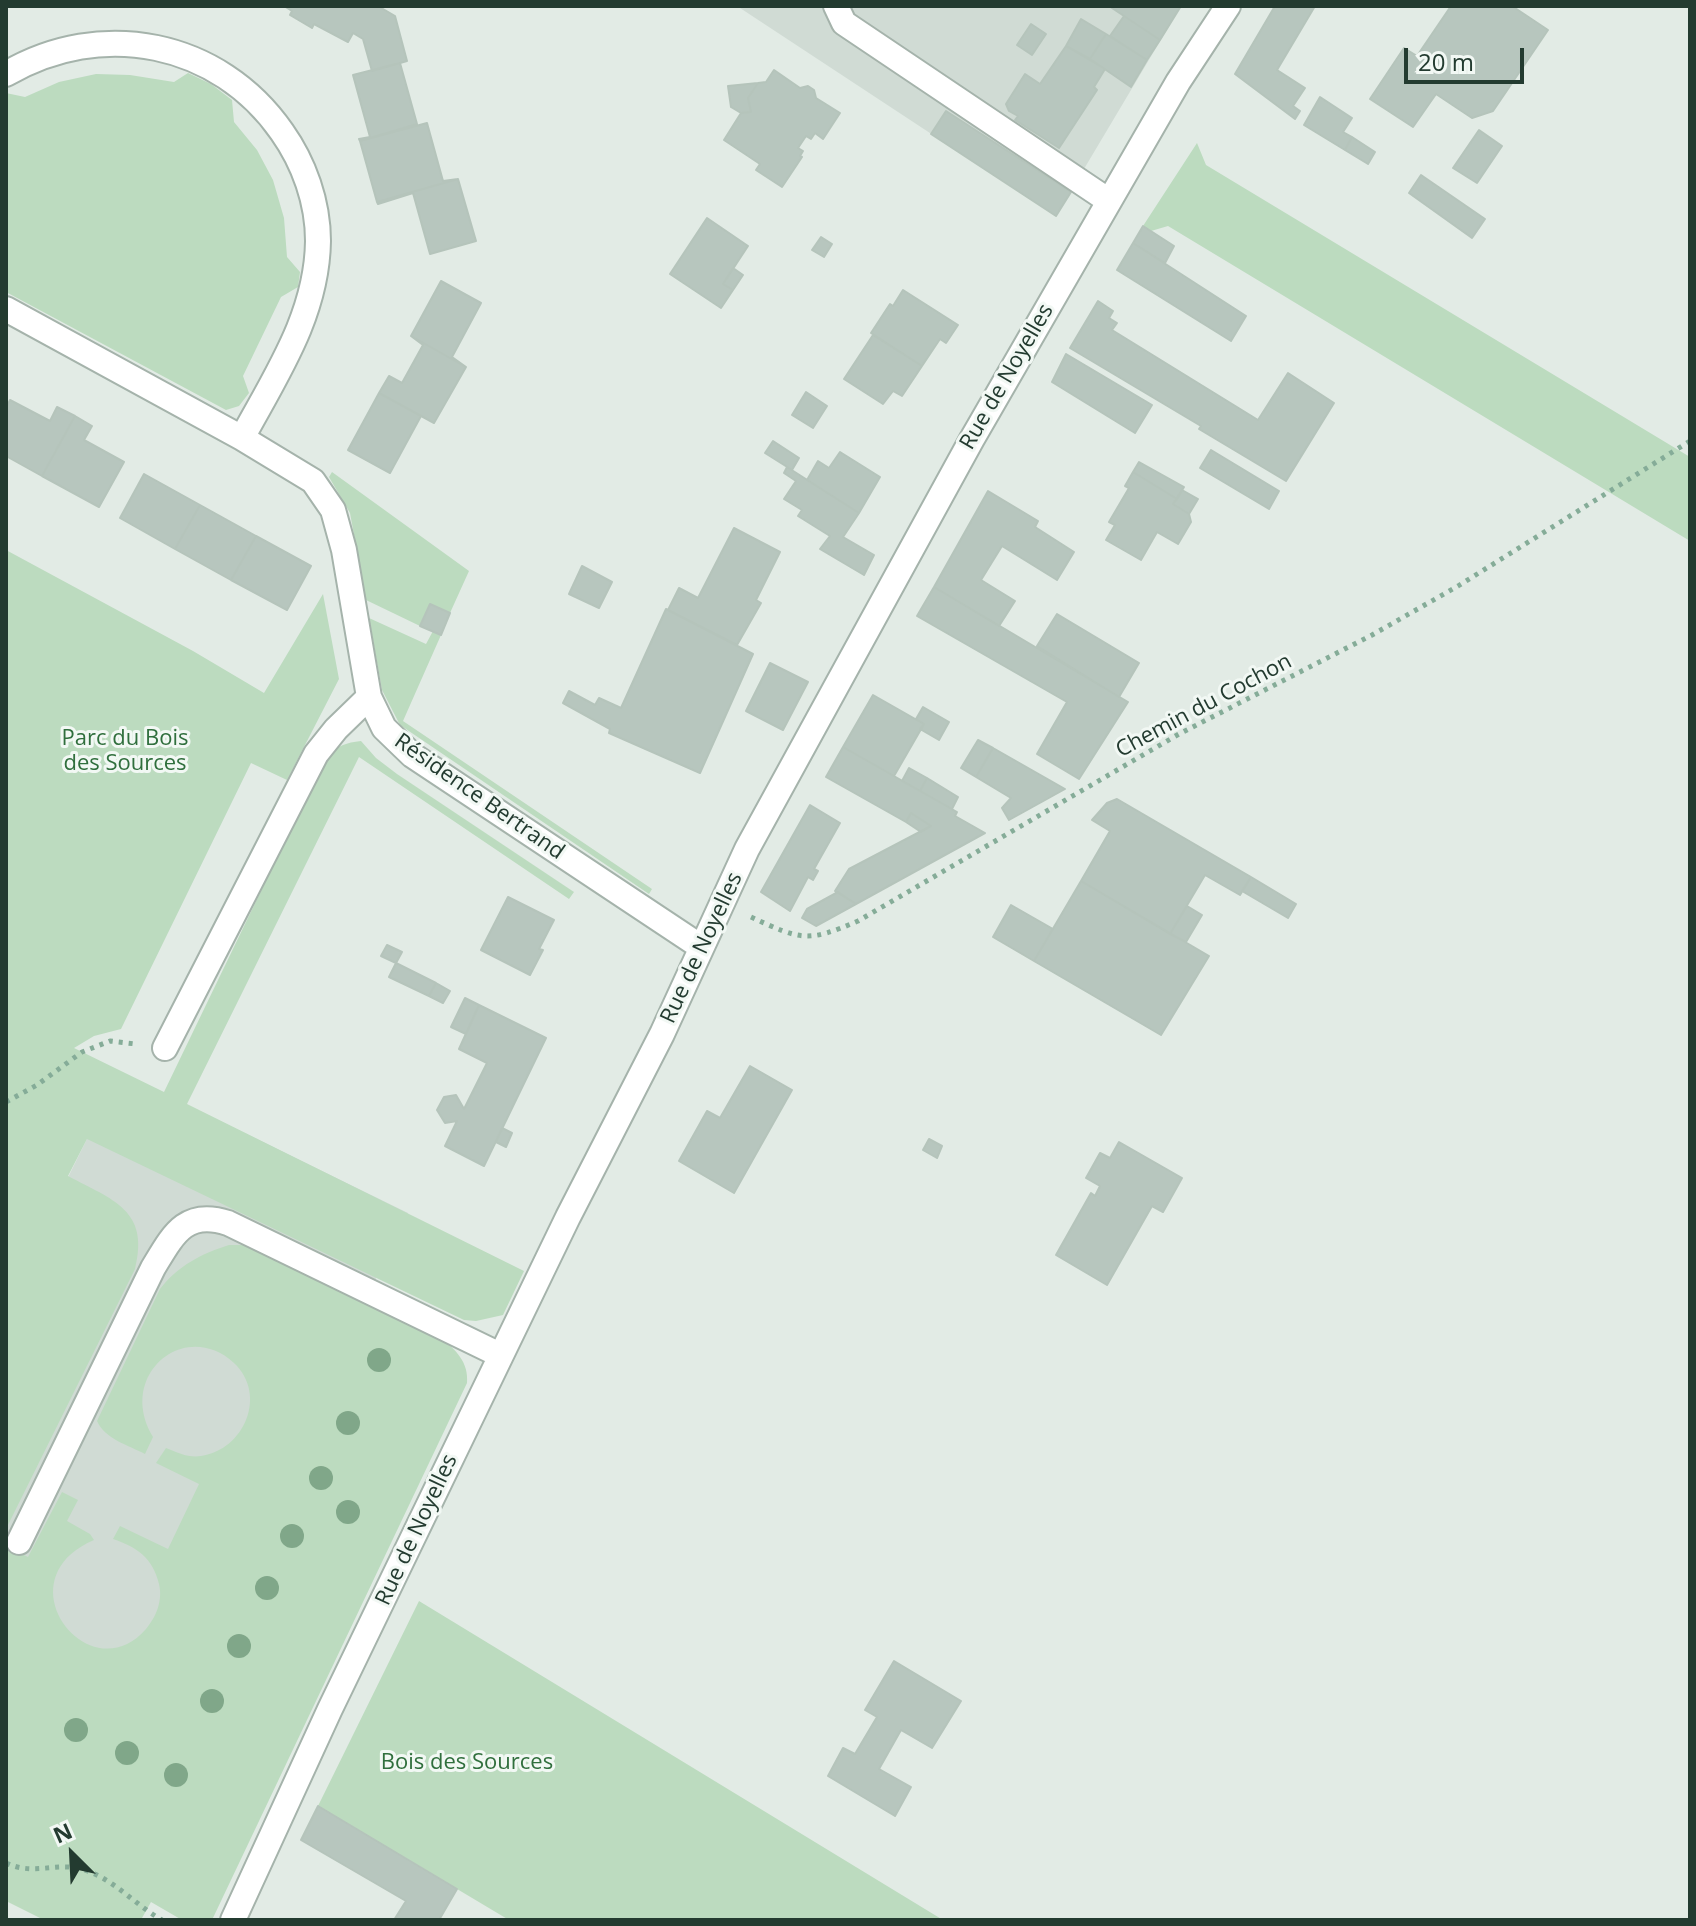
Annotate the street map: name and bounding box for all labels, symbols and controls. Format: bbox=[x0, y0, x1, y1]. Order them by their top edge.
scale bar bbox=[1408, 32, 1528, 82]
text: 20 m bbox=[1418, 45, 1474, 78]
street label: Rue de Noyelles bbox=[955, 299, 1059, 455]
street label: Chemin du Cochon bbox=[1112, 648, 1296, 764]
park label: Parc du Bois des Sources bbox=[62, 726, 188, 778]
street label: Résidence Bertrand bbox=[389, 728, 569, 866]
street label: Rue de Noyelles bbox=[655, 868, 749, 1028]
street label: Rue de Noyelles bbox=[370, 1450, 464, 1610]
park label: Bois des Sources bbox=[381, 1750, 553, 1776]
north arrow bbox=[32, 1814, 112, 1894]
text: N bbox=[48, 1815, 77, 1849]

